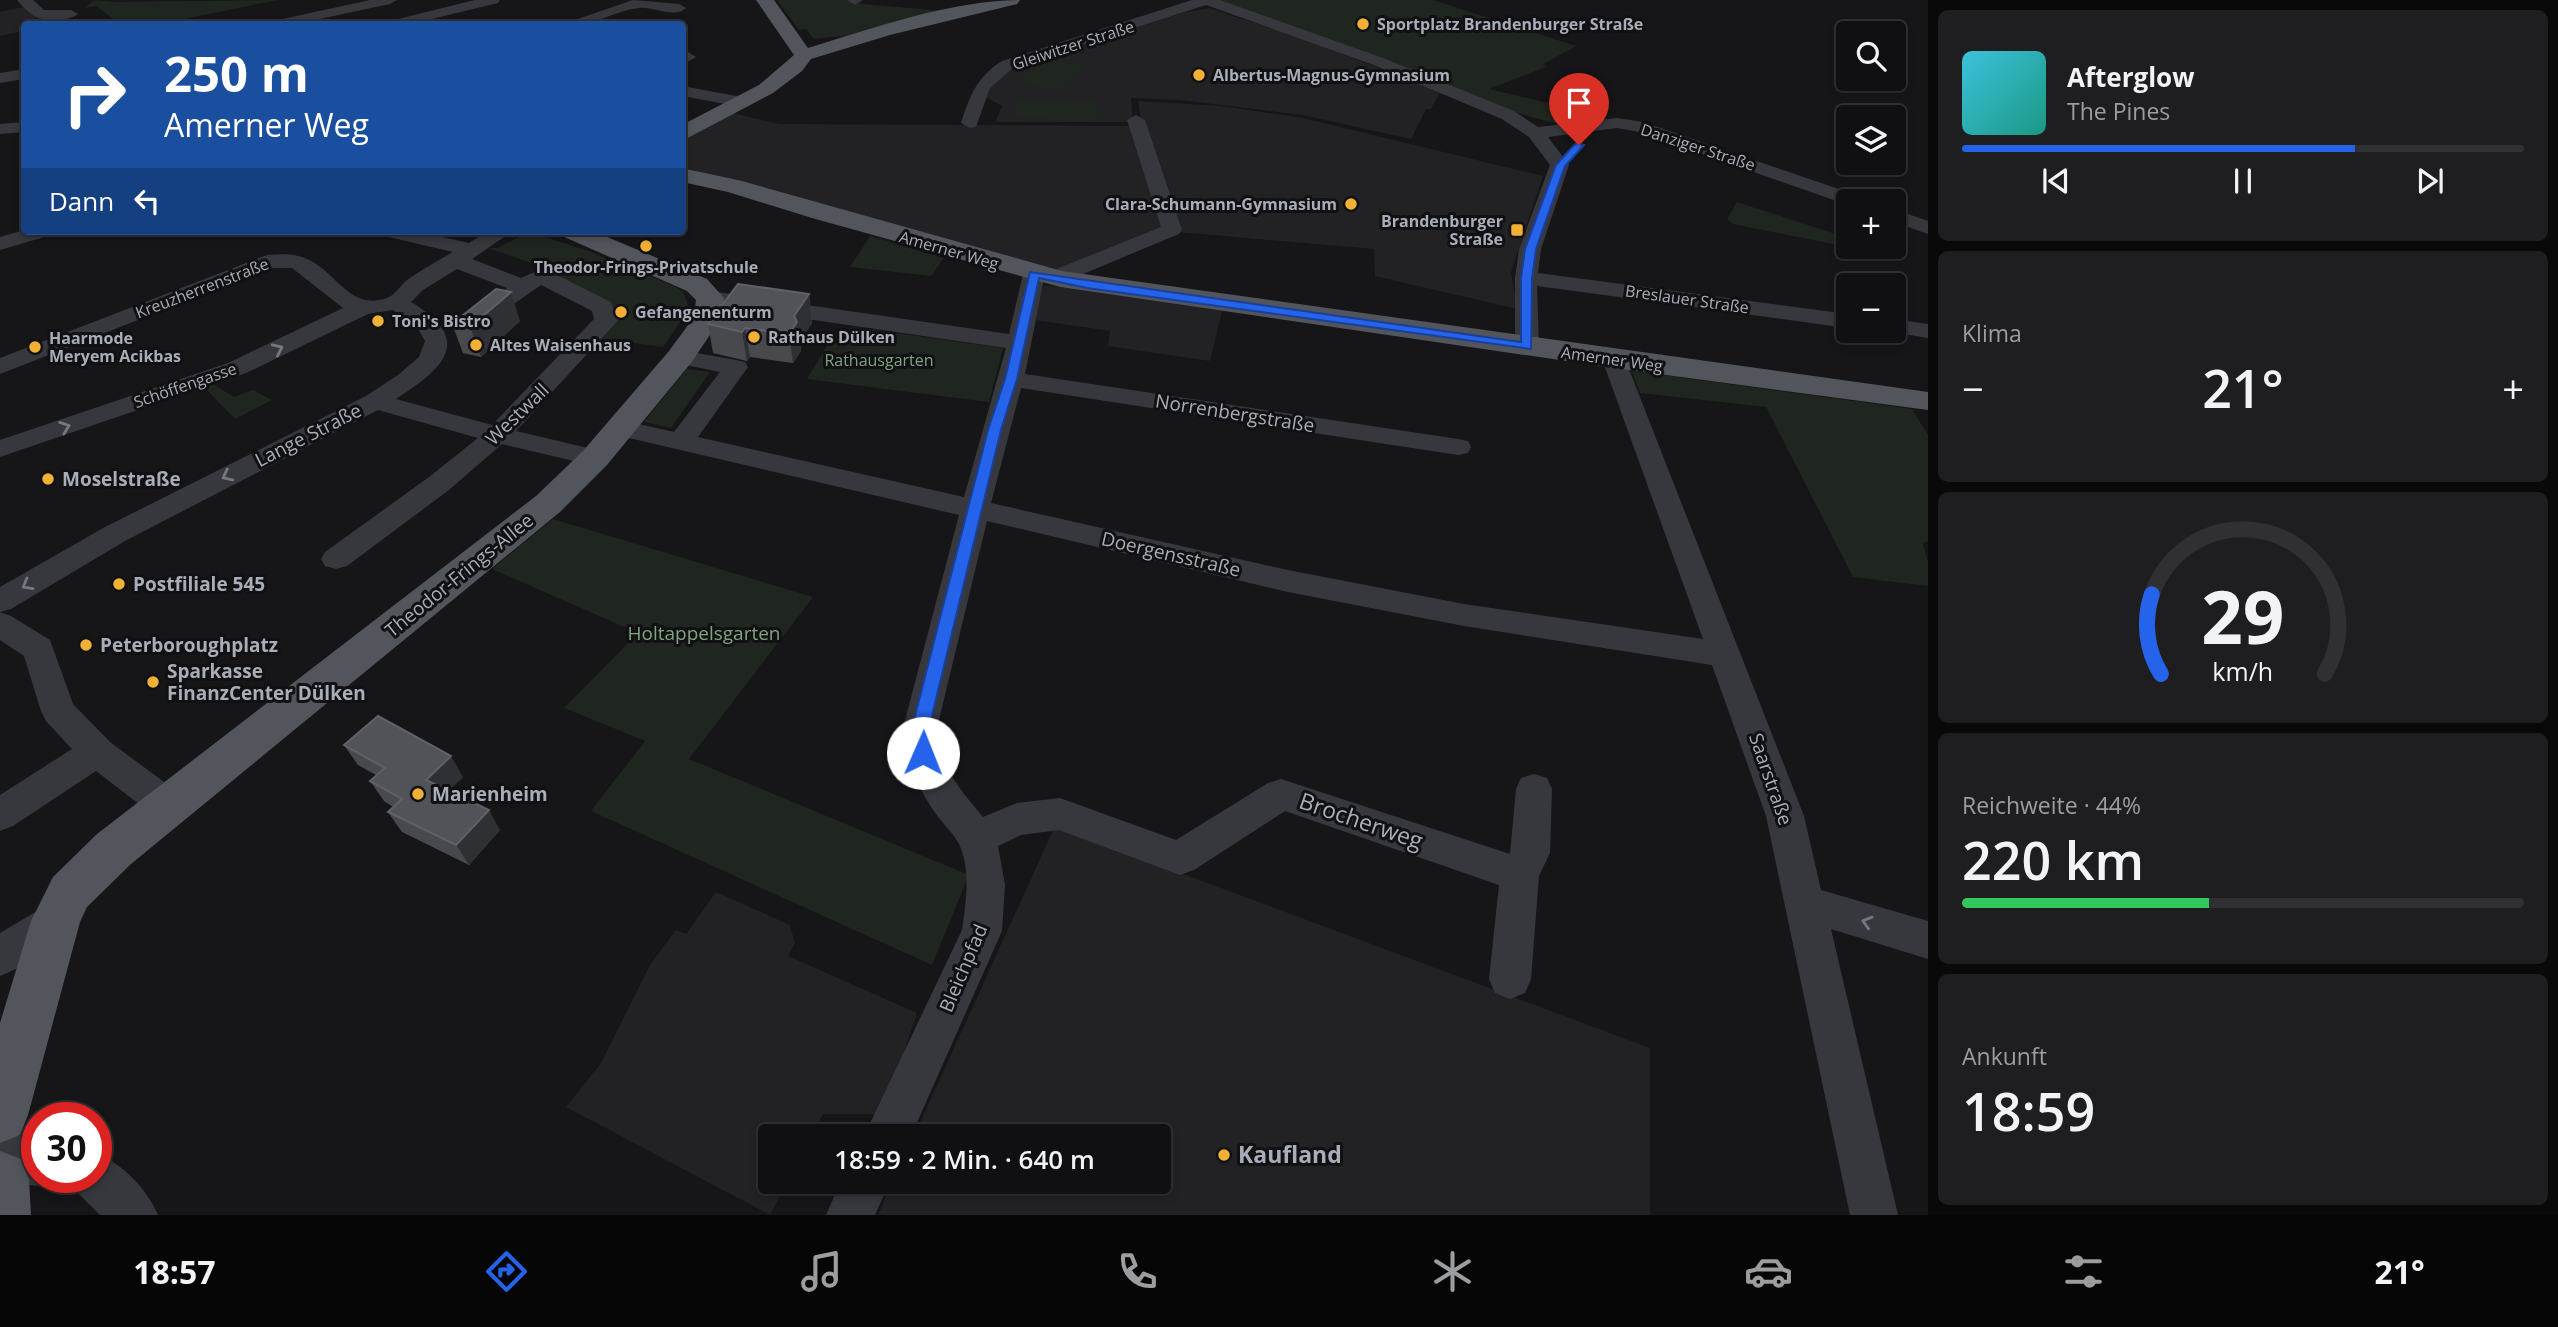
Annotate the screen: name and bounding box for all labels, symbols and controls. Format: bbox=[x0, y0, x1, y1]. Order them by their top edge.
place label: Sportplatz Brandenburger Straße bbox=[1377, 13, 1643, 35]
street label: Gleiwitzer Straße bbox=[1009, 15, 1137, 75]
marker: Sportplatz Brandenburger Straße bbox=[1355, 16, 1371, 32]
map controls bbox=[1836, 21, 1906, 343]
button: search bbox=[1836, 21, 1906, 91]
text: 250 m bbox=[164, 40, 309, 106]
icon: right bbox=[49, 49, 140, 140]
text: Afterglow bbox=[2067, 59, 2194, 95]
place label: Albertus-Magnus-Gymnasium bbox=[1213, 64, 1450, 86]
marker: Albertus-Magnus-Gymnasium bbox=[1191, 67, 1207, 83]
pin bbox=[1549, 73, 1609, 145]
icon: arrive bbox=[1560, 84, 1598, 122]
text: The Pines bbox=[2067, 95, 2170, 127]
text: Amerner Weg bbox=[164, 103, 369, 146]
button: layers bbox=[1836, 105, 1906, 175]
street label: Danziger Straße bbox=[1638, 118, 1758, 176]
icon: previous bbox=[2037, 162, 2075, 200]
icon: pause bbox=[2224, 162, 2262, 200]
icon: next bbox=[2411, 162, 2449, 200]
icon: left bbox=[128, 182, 166, 220]
text: Dann bbox=[49, 183, 114, 219]
button: + bbox=[1836, 189, 1906, 259]
place label: Clara-Schumann-Gymnasium bbox=[1105, 193, 1337, 215]
marker: Clara-Schumann-Gymnasium bbox=[1343, 196, 1359, 212]
place label: Brandenburger Straße bbox=[1381, 210, 1503, 250]
marker: Brandenburger Straße bbox=[1509, 222, 1525, 238]
street label: Amerner Weg bbox=[897, 225, 1002, 275]
marker: Theodor-Frings-Privatschule bbox=[638, 238, 654, 254]
street label: Kreuzherrenstraße bbox=[132, 252, 272, 324]
place label: Theodor-Frings-Privatschule bbox=[534, 256, 758, 278]
button: − bbox=[1836, 273, 1906, 343]
street label: Breslauer Straße bbox=[1624, 279, 1750, 319]
place label: Gefangenenturm bbox=[635, 301, 772, 323]
marker: Gefangenenturm bbox=[613, 304, 629, 320]
place label: Toni's Bistro bbox=[392, 310, 491, 332]
marker: Toni's Bistro bbox=[370, 313, 386, 329]
text: Klima bbox=[1962, 317, 2022, 349]
place label: Rathaus Dülken bbox=[768, 326, 895, 348]
place label: Haarmode Meryem Acikbas bbox=[49, 327, 181, 367]
marker: Rathaus Dülken bbox=[746, 329, 762, 345]
place label: Altes Waisenhaus bbox=[490, 334, 631, 356]
marker: Altes Waisenhaus bbox=[468, 337, 484, 353]
marker: Haarmode Meryem Acikbas bbox=[27, 339, 43, 355]
street label: Amerner Weg bbox=[1560, 341, 1665, 377]
one-way arrow bbox=[271, 343, 283, 357]
park label: Rathausgarten bbox=[824, 349, 934, 371]
text: 21° bbox=[2202, 352, 2284, 423]
street label: Schöffengasse bbox=[131, 357, 239, 413]
text: − bbox=[1962, 362, 1984, 414]
text: + bbox=[2502, 362, 2524, 414]
street label: Westwall bbox=[480, 377, 554, 451]
street label: Norrenbergstraße bbox=[1154, 388, 1316, 438]
street label: Lange Straße bbox=[250, 397, 366, 473]
one-way arrow bbox=[58, 421, 70, 435]
place label: Moselstraße bbox=[62, 466, 181, 492]
one-way arrow bbox=[222, 468, 234, 482]
marker: Moselstraße bbox=[40, 471, 56, 487]
street label: Theodor-Frings-Allee bbox=[379, 507, 539, 643]
street label: Doergensstraße bbox=[1099, 525, 1243, 583]
text: 29 bbox=[2201, 566, 2285, 665]
place label: Postfiliale 545 bbox=[133, 571, 265, 597]
marker: Postfiliale 545 bbox=[111, 576, 127, 592]
one-way arrow bbox=[22, 577, 34, 590]
park label: Holtappelsgarten bbox=[627, 620, 781, 646]
place label: Peterboroughplatz bbox=[100, 632, 278, 658]
marker: Peterboroughplatz bbox=[78, 637, 94, 653]
text: km/h bbox=[2213, 653, 2273, 687]
place label: Sparkasse FinanzCenter Dülken bbox=[167, 658, 366, 706]
marker: Sparkasse FinanzCenter Dülken bbox=[145, 674, 161, 690]
position arrow bbox=[886, 716, 960, 790]
street label: Saarstraße bbox=[1743, 729, 1799, 829]
place label: Marienheim bbox=[432, 781, 548, 807]
street label: Brocherweg bbox=[1295, 784, 1428, 856]
marker: Marienheim bbox=[410, 786, 426, 802]
text: Reichweite · 44% bbox=[1962, 789, 2141, 821]
text: 220 km bbox=[1962, 824, 2144, 895]
one-way arrow bbox=[1862, 915, 1874, 930]
street label: Bleichpfad bbox=[933, 920, 993, 1016]
text: Ankunft bbox=[1962, 1040, 2047, 1072]
text: 18:59 bbox=[1962, 1075, 2095, 1146]
speed limit sign: 30 bbox=[21, 1102, 112, 1193]
place label: Kaufland bbox=[1238, 1138, 1342, 1170]
text: 18:59 · 2 Min. · 640 m bbox=[834, 1141, 1095, 1177]
marker: Kaufland bbox=[1216, 1147, 1232, 1163]
icon: directions bbox=[482, 1247, 531, 1296]
icon: music bbox=[797, 1247, 846, 1296]
icon: phone bbox=[1113, 1247, 1162, 1296]
icon: climate bbox=[1428, 1247, 1477, 1296]
icon: car bbox=[1744, 1247, 1793, 1296]
icon: filters bbox=[2059, 1247, 2108, 1296]
text: 18:57 bbox=[133, 1250, 216, 1293]
text: 21° bbox=[2374, 1250, 2425, 1293]

